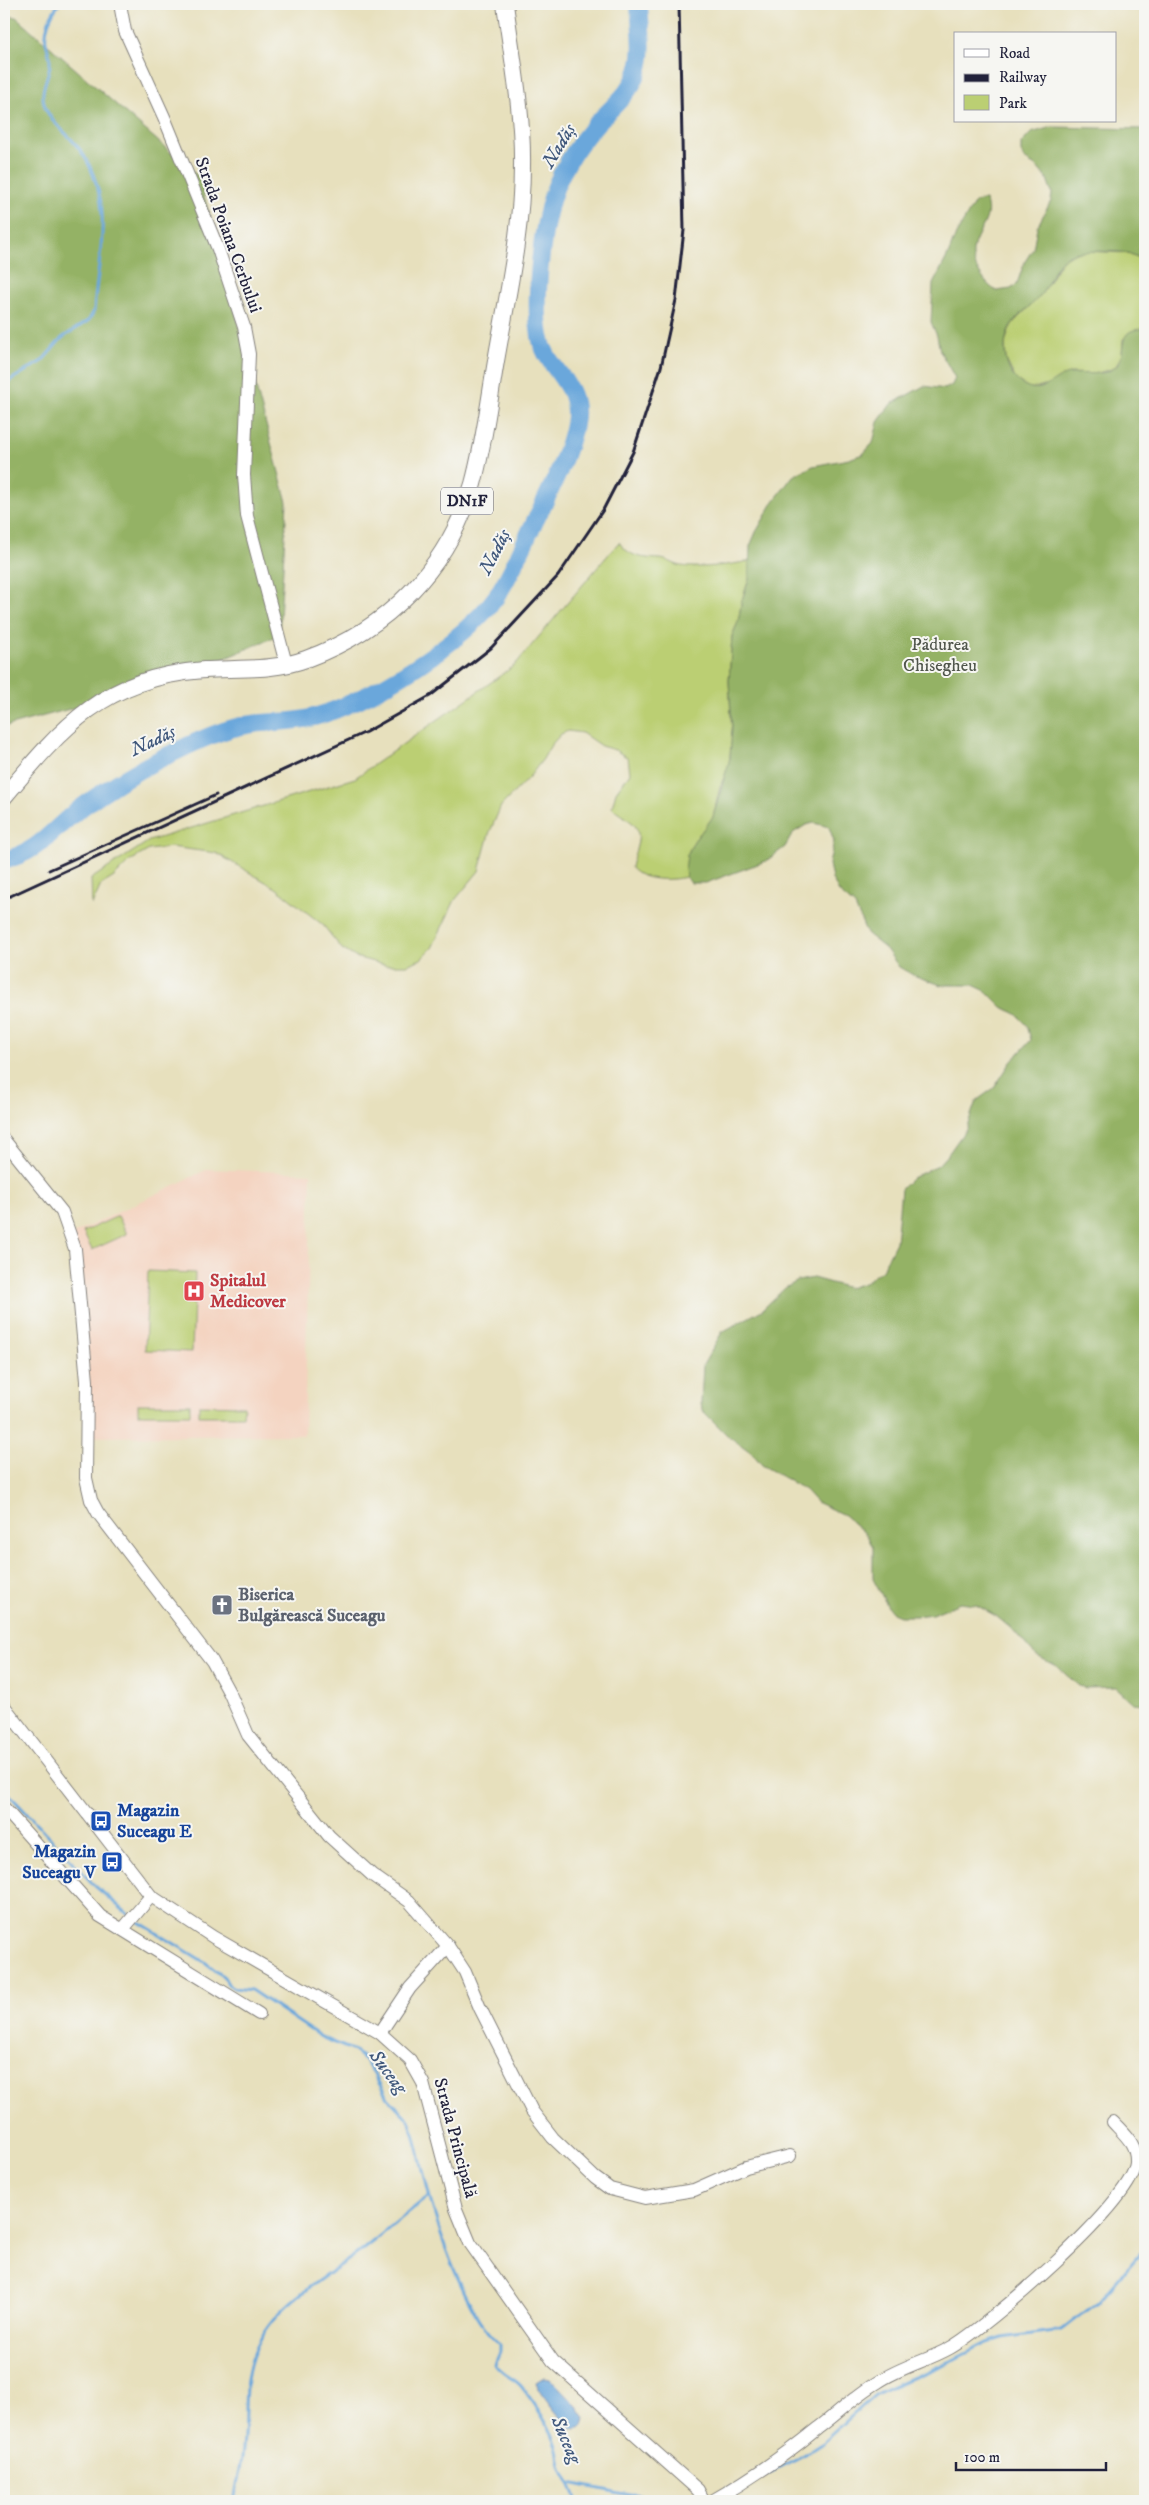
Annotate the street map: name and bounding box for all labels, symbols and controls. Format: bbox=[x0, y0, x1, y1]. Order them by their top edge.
legend bbox=[954, 32, 1116, 122]
text: Road bbox=[999, 44, 1031, 63]
text: Railway bbox=[999, 68, 1047, 87]
text: Park bbox=[999, 94, 1028, 113]
water label: Nadăș bbox=[536, 119, 582, 173]
street label: Strada Poiana Cerbului bbox=[190, 154, 266, 316]
road number: DN1F bbox=[441, 488, 493, 514]
water label: Nadăș bbox=[473, 525, 517, 579]
park label: Pădurea Chisegheu bbox=[903, 634, 977, 677]
water label: Nadăș bbox=[126, 720, 180, 762]
place label: Spitalul Medicover bbox=[210, 1270, 286, 1313]
hospital icon: Spitalul Medicover bbox=[182, 1279, 206, 1303]
place label: Biserica Bulgărească Suceagu bbox=[238, 1584, 386, 1627]
church icon: Biserica Bulgărească Suceagu bbox=[210, 1593, 234, 1617]
place label: Magazin Suceagu E bbox=[117, 1800, 192, 1843]
bus stop icon: Magazin Suceagu E bbox=[89, 1809, 113, 1833]
place label: Magazin Suceagu V bbox=[22, 1841, 98, 1884]
bus stop icon: Magazin Suceagu V bbox=[100, 1850, 124, 1874]
water label: Suceag bbox=[363, 2045, 413, 2100]
street label: Strada Principală bbox=[428, 2076, 482, 2201]
water label: Suceag bbox=[545, 2412, 587, 2468]
scale bar bbox=[956, 2440, 1106, 2472]
text: 100 m bbox=[964, 2448, 1000, 2467]

